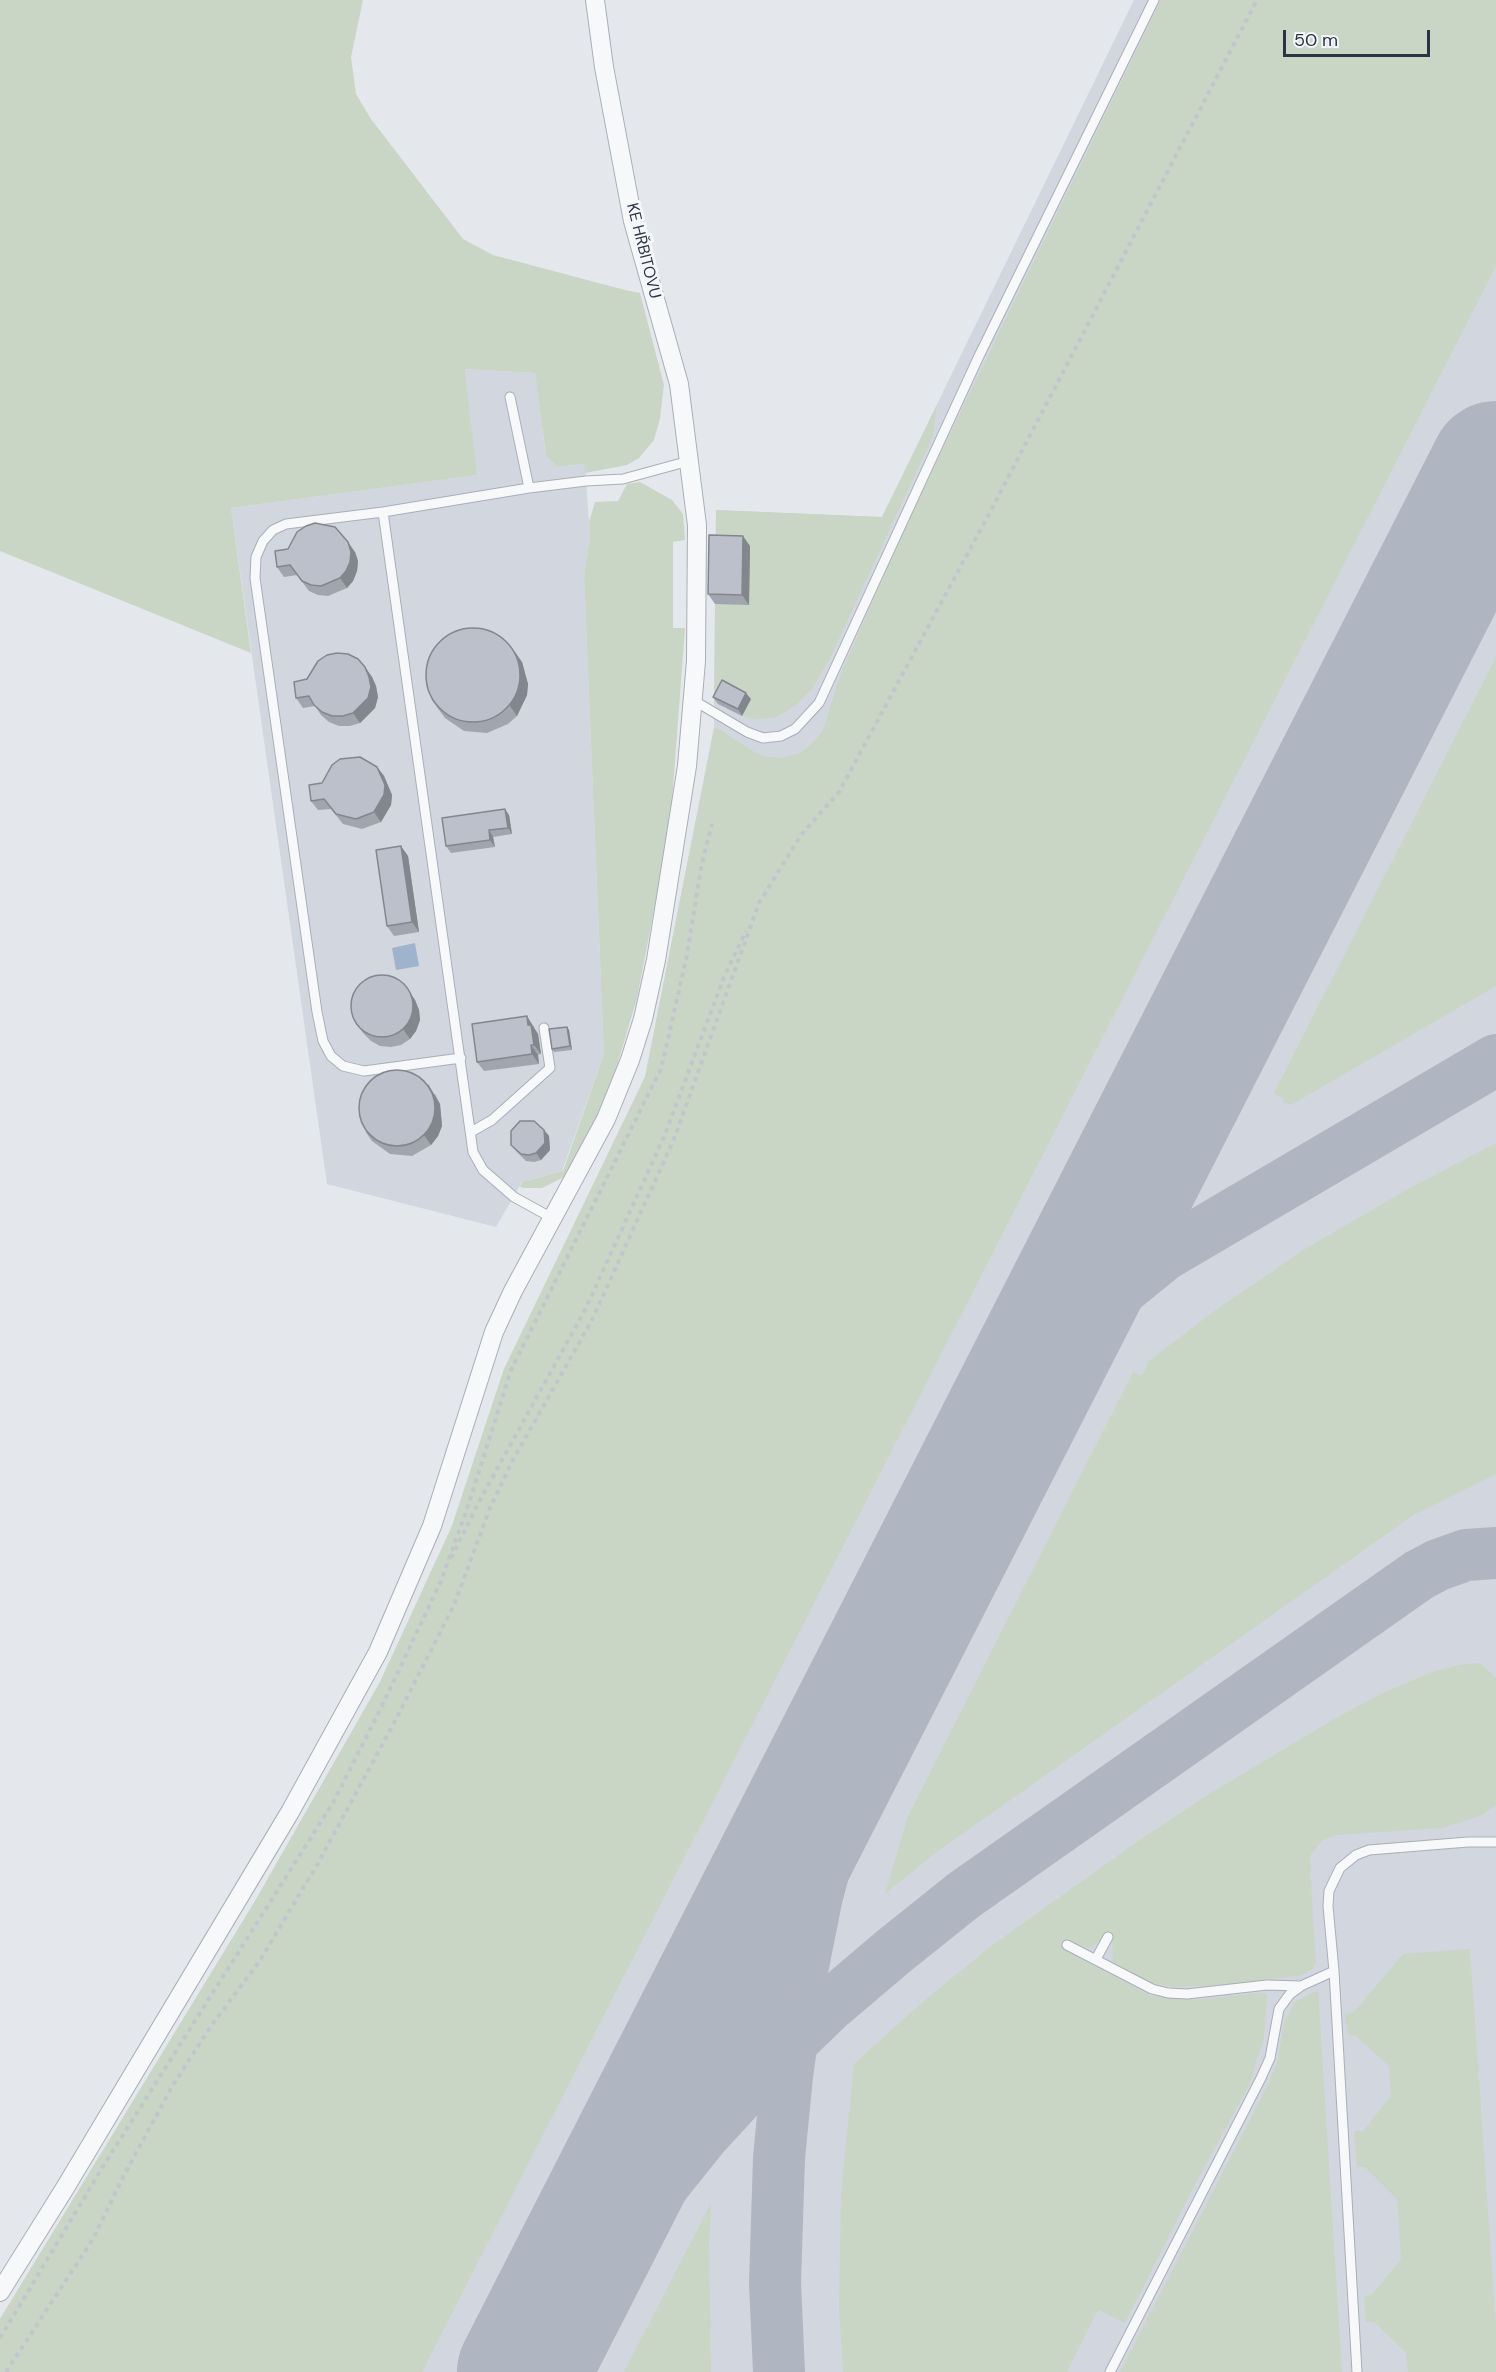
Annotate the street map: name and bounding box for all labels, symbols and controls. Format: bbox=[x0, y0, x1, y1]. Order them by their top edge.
scale bar bbox=[1286, 18, 1433, 56]
text: 50 m bbox=[1294, 28, 1338, 52]
street label: KE HŘBITOVU bbox=[622, 201, 664, 301]

